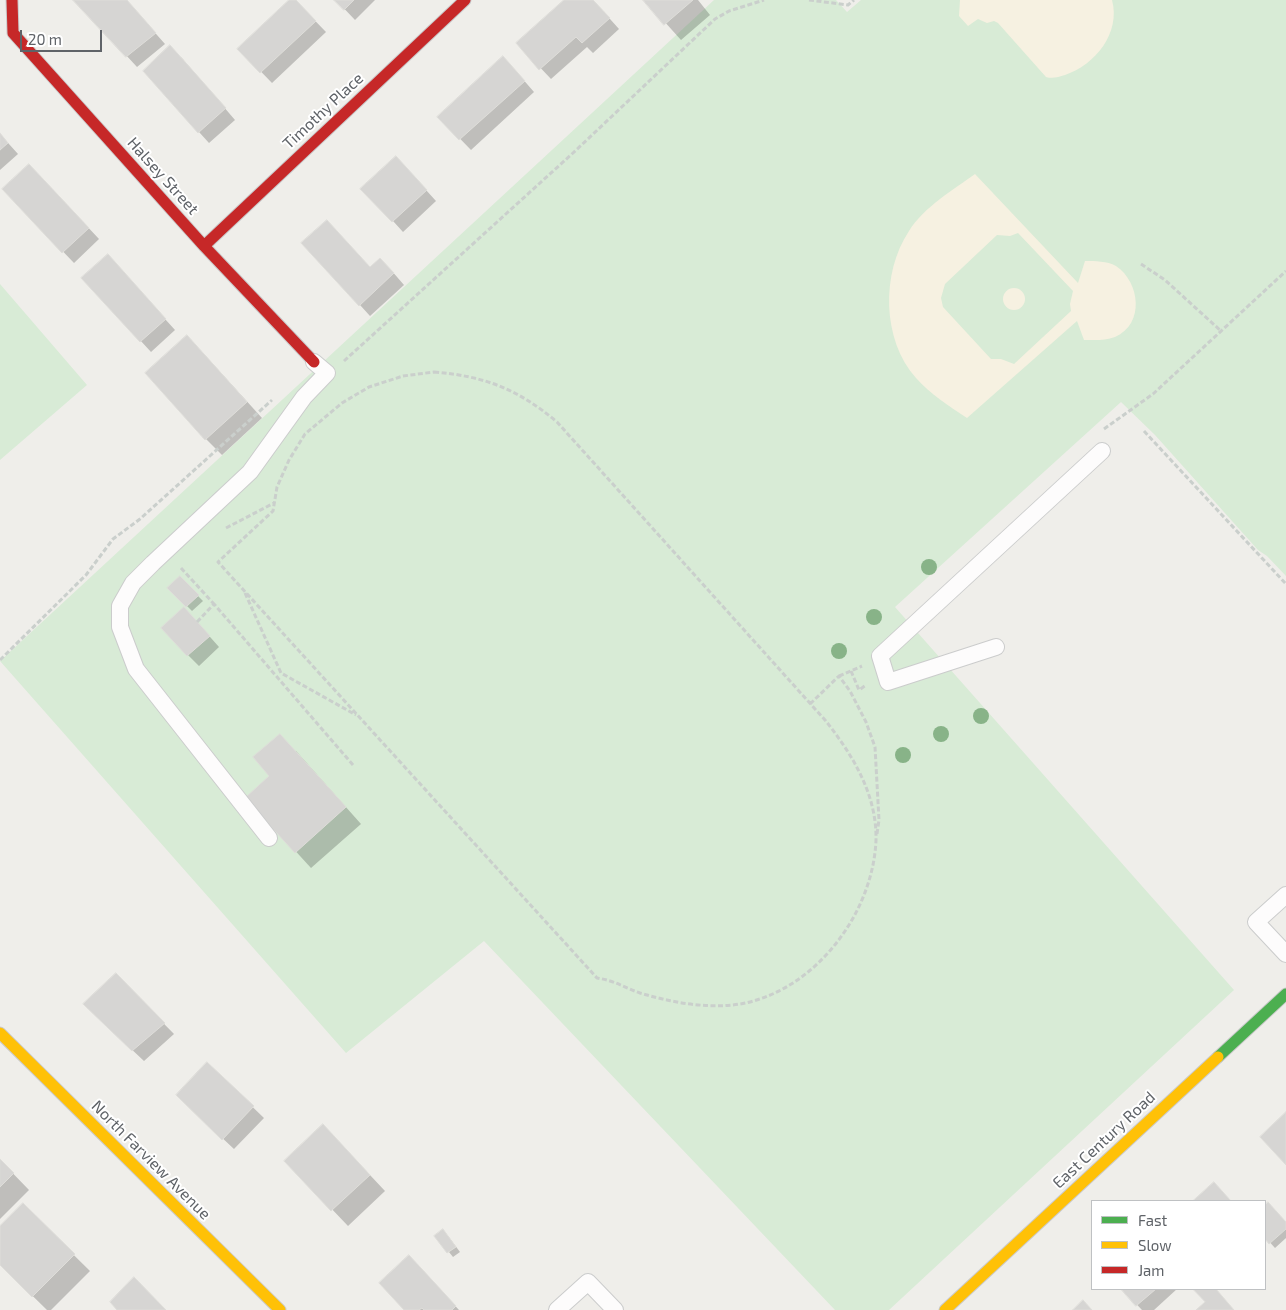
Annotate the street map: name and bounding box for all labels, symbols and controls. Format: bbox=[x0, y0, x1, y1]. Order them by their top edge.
scale bar bbox=[22, 20, 105, 52]
text: 20 m bbox=[28, 30, 62, 48]
street label: Timothy Place bbox=[279, 69, 367, 153]
street label: Halsey Street bbox=[123, 133, 203, 219]
street label: East Century Road bbox=[1049, 1088, 1159, 1192]
street label: North Farview Avenue bbox=[87, 1096, 215, 1224]
legend bbox=[1091, 1200, 1266, 1290]
text: Fast bbox=[1138, 1211, 1167, 1229]
text: Slow bbox=[1138, 1236, 1172, 1254]
text: Jam bbox=[1138, 1261, 1164, 1279]

